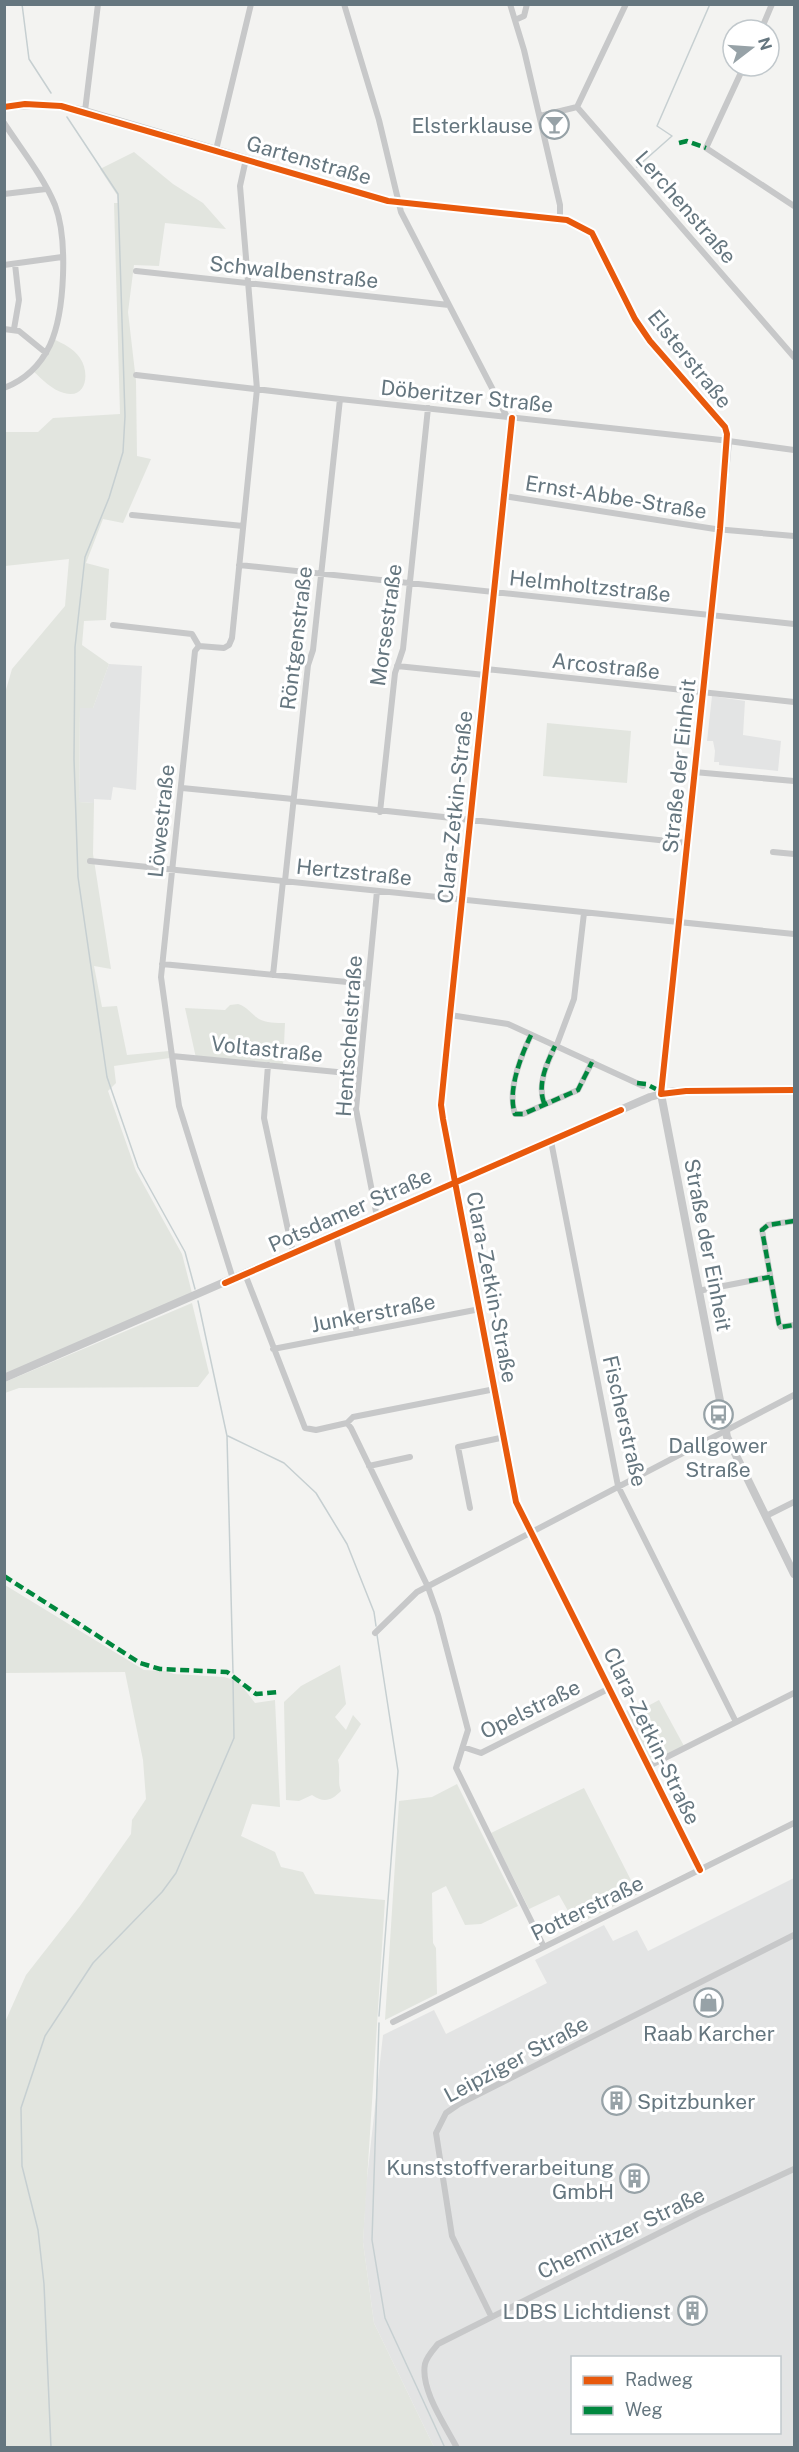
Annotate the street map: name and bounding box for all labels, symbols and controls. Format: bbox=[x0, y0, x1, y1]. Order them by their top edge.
north arrow bbox=[721, 18, 781, 78]
text: N bbox=[754, 35, 776, 53]
bar icon: Elsterklause bbox=[538, 109, 570, 141]
place label: Elsterklause bbox=[411, 113, 533, 138]
street label: Gartenstraße bbox=[244, 130, 374, 190]
street label: Lerchenstraße bbox=[630, 146, 742, 268]
street label: Schwalbenstraße bbox=[208, 251, 380, 293]
street label: Elsterstraße bbox=[643, 305, 737, 413]
street label: Döberitzer Straße bbox=[380, 375, 554, 417]
street label: Ernst-Abbe-Straße bbox=[523, 470, 709, 524]
street label: Morsestraße bbox=[365, 562, 407, 688]
street label: Röntgenstraße bbox=[275, 565, 317, 711]
street label: Helmholtzstraße bbox=[508, 565, 672, 607]
street label: Arcostraße bbox=[551, 648, 661, 684]
street label: Straße der Einheit bbox=[657, 677, 701, 855]
street label: Clara-Zetkin-Straße bbox=[432, 709, 478, 905]
street label: Löwestraße bbox=[143, 763, 179, 879]
street label: Hertzstraße bbox=[295, 853, 413, 891]
street label: Hentschelstraße bbox=[331, 954, 367, 1118]
street label: Voltastraße bbox=[210, 1031, 324, 1067]
street label: Straße der Einheit bbox=[679, 1156, 737, 1334]
street label: Potsdamer Straße bbox=[264, 1163, 436, 1257]
street label: Clara-Zetkin-Straße bbox=[461, 1189, 523, 1385]
street label: Junkerstraße bbox=[309, 1289, 437, 1337]
street label: Fischerstraße bbox=[598, 1353, 652, 1489]
bus stop icon: Dallgower Straße bbox=[702, 1398, 734, 1430]
place label: Dallgower Straße bbox=[668, 1433, 768, 1482]
street label: Clara-Zetkin-Straße bbox=[598, 1643, 706, 1829]
street label: Opelstraße bbox=[476, 1674, 584, 1744]
street label: Potterstraße bbox=[527, 1870, 647, 1946]
shop icon: Raab Karcher bbox=[693, 1986, 725, 2018]
street label: Leipziger Straße bbox=[440, 2010, 592, 2108]
place label: Raab Karcher bbox=[643, 2021, 775, 2046]
building icon: Spitzbunker bbox=[600, 2085, 632, 2117]
place label: Spitzbunker bbox=[637, 2089, 755, 2114]
place label: Kunststoffverarbeitung GmbH bbox=[386, 2155, 614, 2204]
building icon: Kunststoffverarbeitung GmbH bbox=[619, 2163, 651, 2195]
street label: Chemnitzer Straße bbox=[533, 2182, 709, 2284]
building icon: LDBS Lichtdienst bbox=[676, 2295, 708, 2327]
place label: LDBS Lichtdienst bbox=[503, 2299, 671, 2324]
legend bbox=[571, 2356, 781, 2434]
text: Radweg bbox=[625, 2369, 693, 2390]
text: Weg bbox=[625, 2399, 663, 2420]

